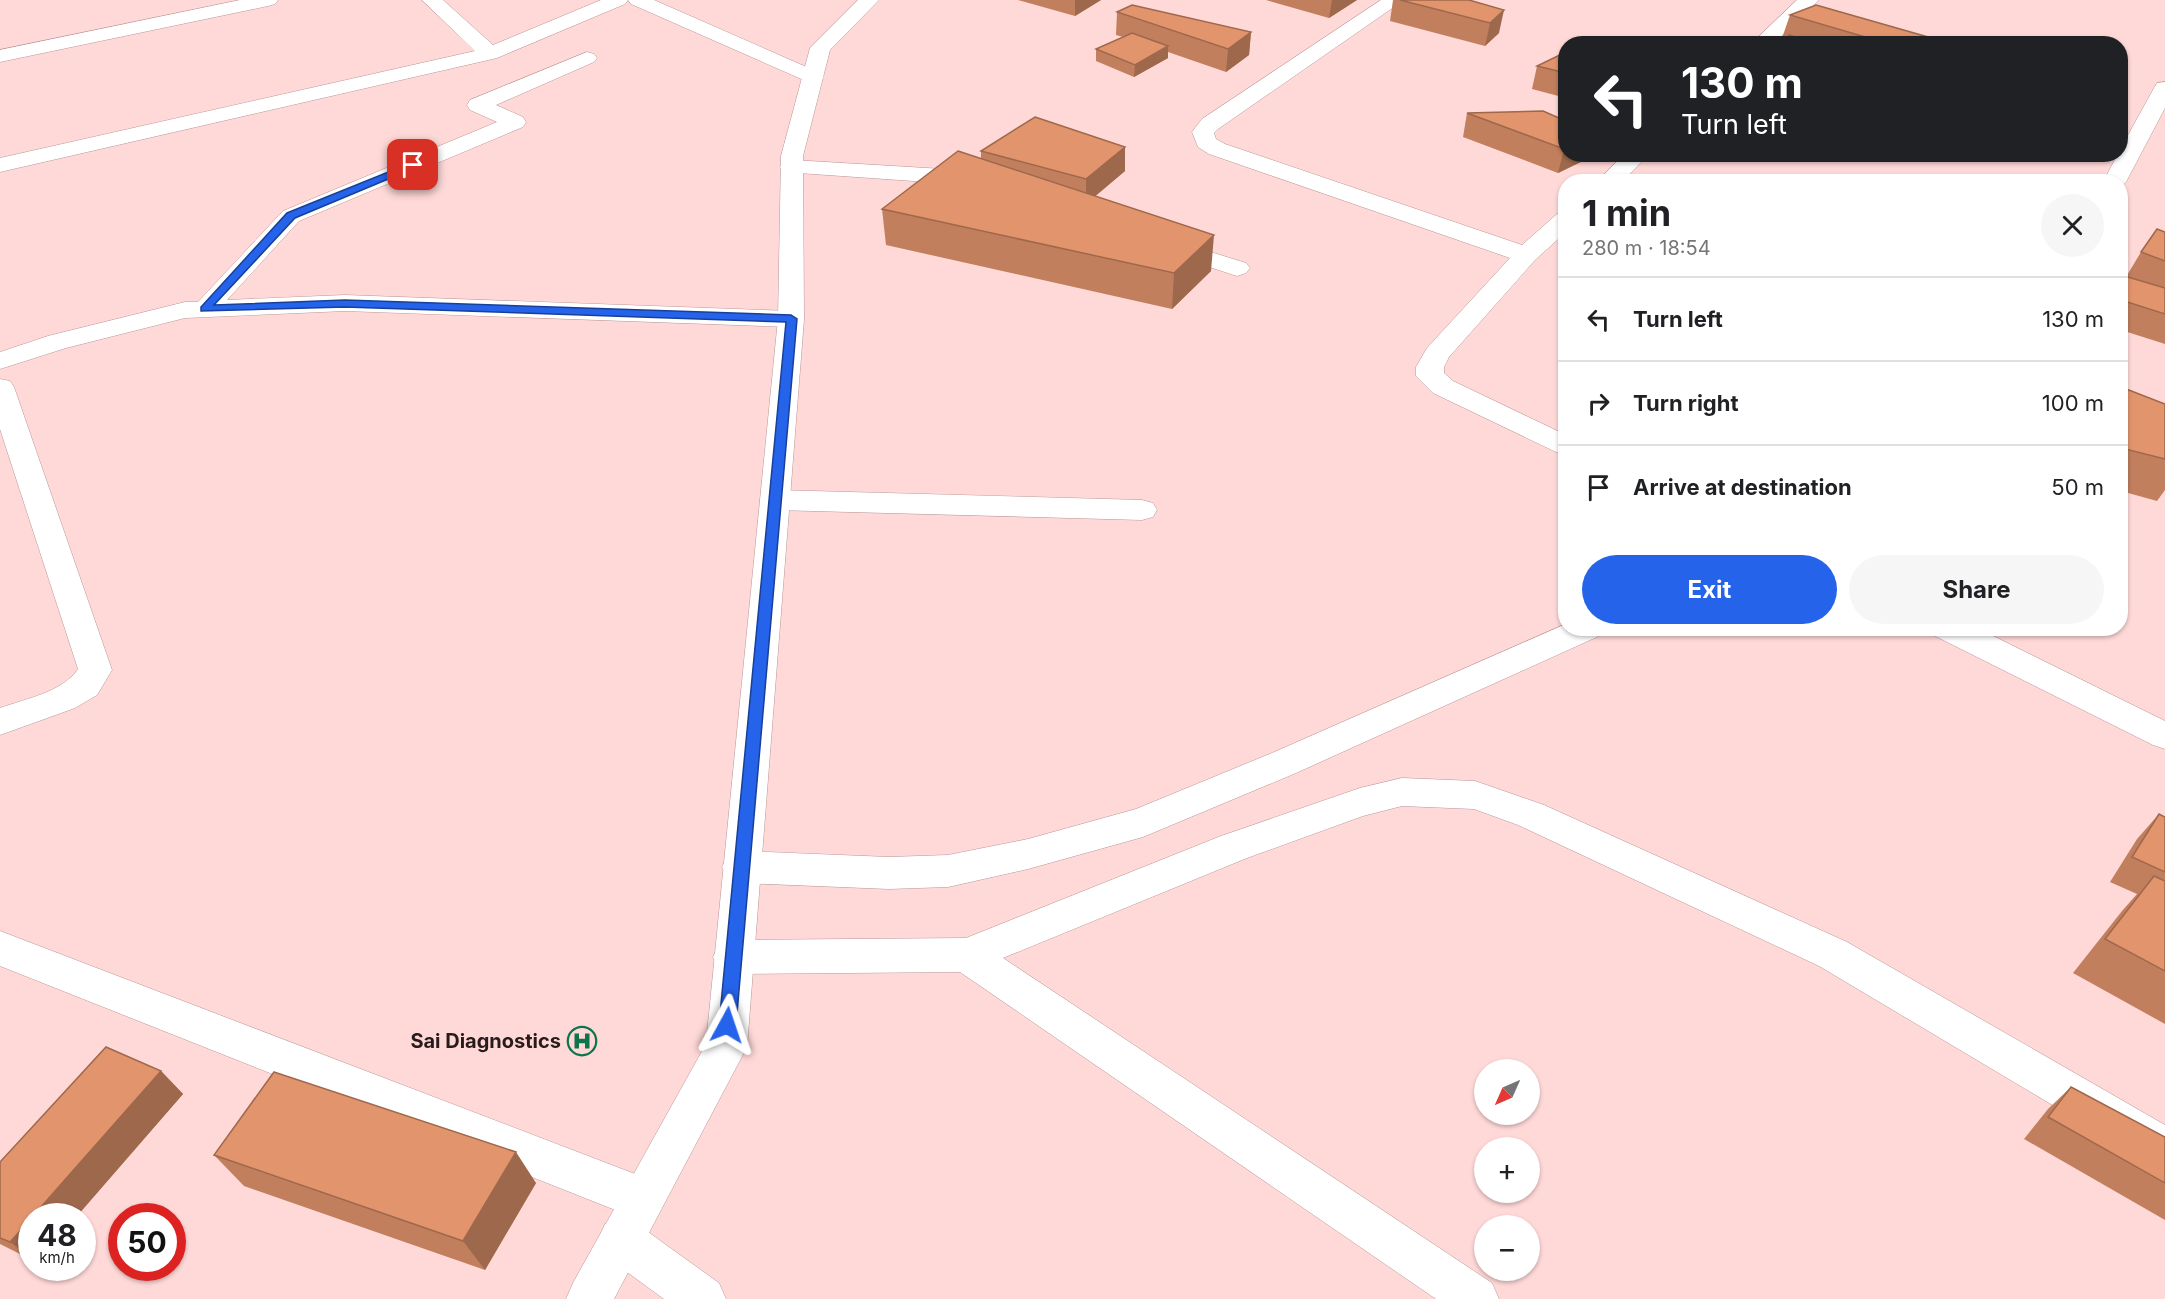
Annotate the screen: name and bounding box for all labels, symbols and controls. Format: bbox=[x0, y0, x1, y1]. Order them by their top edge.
text: 130 m bbox=[1681, 57, 1803, 108]
icon: left bbox=[1582, 60, 1660, 138]
text: Turn left bbox=[1681, 108, 1787, 141]
pin bbox=[387, 139, 438, 190]
icon: arrive bbox=[396, 148, 429, 181]
text: 1 min bbox=[1582, 191, 1671, 235]
button: close bbox=[2041, 194, 2104, 257]
text: 280 m · 18:54 bbox=[1582, 236, 1711, 260]
icon: left bbox=[1582, 303, 1615, 336]
text: Turn left bbox=[1633, 306, 1723, 332]
text: 130 m bbox=[2042, 306, 2104, 332]
icon: right bbox=[1582, 387, 1615, 420]
text: Turn right bbox=[1633, 390, 1739, 416]
text: 100 m bbox=[2042, 390, 2104, 416]
icon: arrive bbox=[1582, 471, 1615, 504]
text: Arrive at destination bbox=[1633, 474, 1852, 500]
text: 50 m bbox=[2051, 474, 2104, 500]
button: Exit bbox=[1582, 555, 1837, 624]
button: Share bbox=[1849, 555, 2104, 624]
position arrow bbox=[695, 993, 759, 1057]
hospital icon: Sai Diagnostics bbox=[566, 1025, 598, 1057]
place label: Sai Diagnostics bbox=[410, 1029, 561, 1053]
north arrow bbox=[1474, 1059, 1540, 1125]
map controls bbox=[1474, 1059, 1540, 1281]
button: + bbox=[1474, 1137, 1540, 1203]
speed limit sign: 50 bbox=[108, 1203, 186, 1281]
button: − bbox=[1474, 1215, 1540, 1281]
text: 48 bbox=[37, 1217, 77, 1253]
text: km/h bbox=[39, 1248, 75, 1267]

